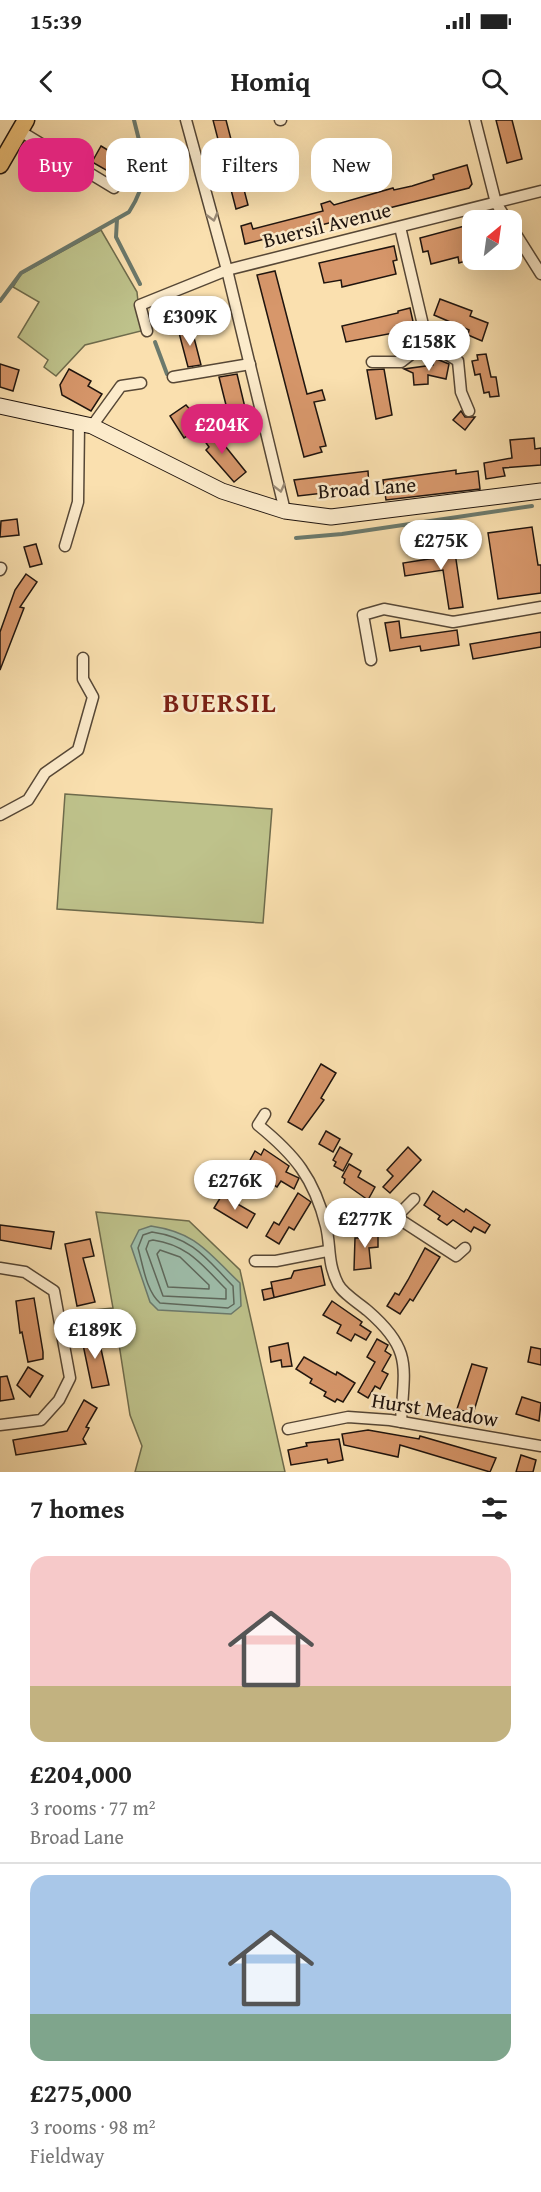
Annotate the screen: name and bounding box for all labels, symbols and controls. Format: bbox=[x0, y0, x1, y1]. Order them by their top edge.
text: 15:39 bbox=[30, 5, 82, 37]
text: Homiq bbox=[231, 61, 310, 101]
icon: back bbox=[30, 65, 63, 98]
icon: search bbox=[478, 65, 511, 98]
chip: Buy bbox=[18, 138, 94, 192]
chip: Rent bbox=[106, 138, 189, 192]
chip: Filters bbox=[201, 138, 299, 192]
chip: New bbox=[311, 138, 392, 192]
street label: Buersil Avenue bbox=[260, 194, 394, 255]
north arrow bbox=[462, 210, 522, 270]
map controls bbox=[462, 210, 522, 270]
one-way arrow bbox=[205, 212, 218, 222]
pin: £309K bbox=[148, 296, 232, 347]
text: £309K bbox=[163, 301, 217, 330]
pin: £158K bbox=[387, 321, 471, 372]
text: £158K bbox=[402, 326, 456, 355]
pin: £204K bbox=[180, 404, 264, 455]
text: £204K bbox=[195, 409, 249, 438]
street label: Broad Lane bbox=[317, 469, 417, 506]
one-way arrow bbox=[272, 483, 285, 493]
pin: £275K bbox=[399, 520, 483, 571]
text: £275K bbox=[414, 525, 468, 554]
district label: BUERSIL bbox=[163, 682, 277, 722]
pin: £276K bbox=[193, 1160, 277, 1211]
text: £276K bbox=[208, 1165, 262, 1194]
pin: £277K bbox=[323, 1198, 407, 1249]
text: £277K bbox=[338, 1203, 392, 1232]
pin: £189K bbox=[53, 1309, 137, 1360]
text: £189K bbox=[68, 1314, 122, 1343]
street label: Hurst Meadow bbox=[370, 1384, 501, 1435]
text: 7 homes bbox=[30, 1489, 125, 1528]
icon: filters bbox=[478, 1492, 511, 1525]
icon: home bbox=[217, 1595, 325, 1703]
text: £204,000 bbox=[30, 1754, 132, 1793]
text: 3 rooms · 77 m² bbox=[30, 1793, 156, 1822]
text: Broad Lane bbox=[30, 1822, 124, 1851]
icon: home bbox=[217, 1914, 325, 2022]
text: £275,000 bbox=[30, 2073, 132, 2112]
text: 3 rooms · 98 m² bbox=[30, 2112, 156, 2141]
text: Fieldway bbox=[30, 2141, 104, 2170]

